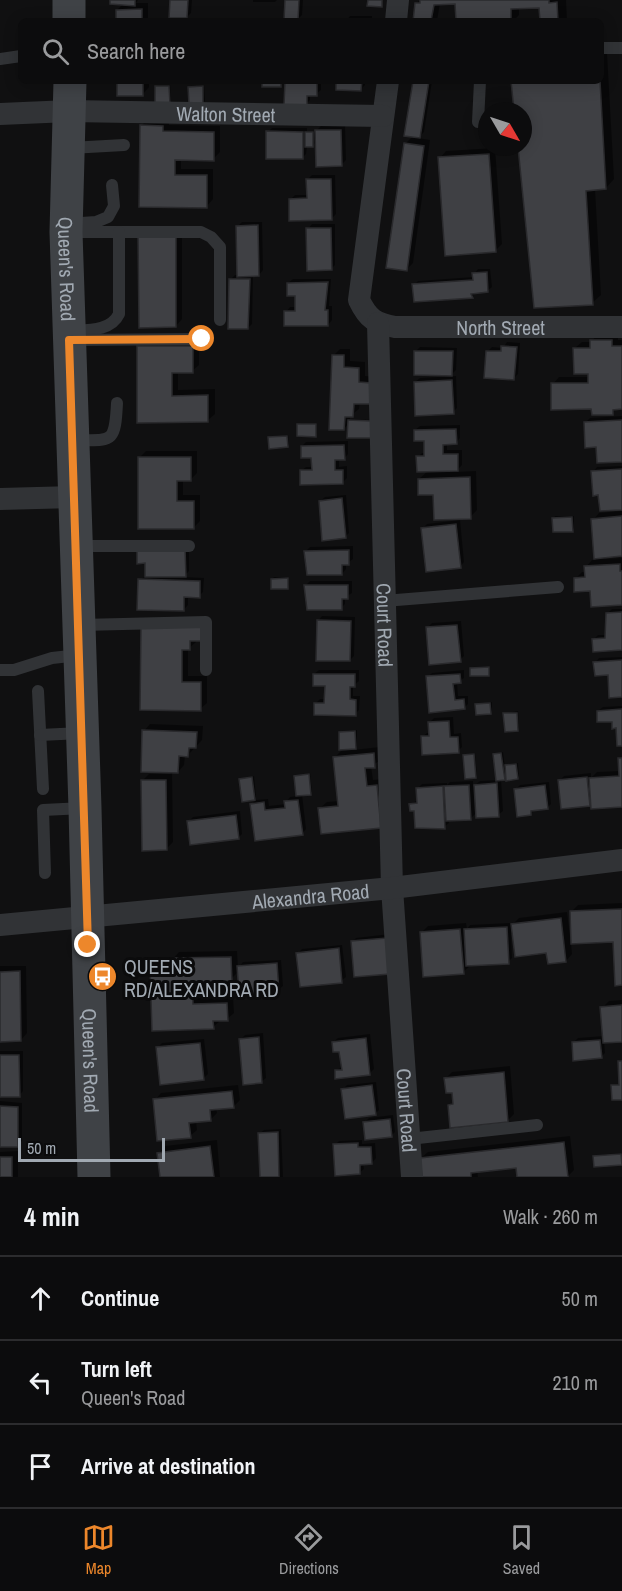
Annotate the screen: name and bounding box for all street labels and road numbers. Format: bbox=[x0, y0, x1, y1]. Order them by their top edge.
street label: Walton Street bbox=[176, 99, 276, 128]
street label: Queen's Road bbox=[52, 216, 82, 322]
street label: North Street bbox=[456, 314, 545, 341]
street label: Court Road bbox=[371, 583, 400, 667]
street label: Alexandra Road bbox=[250, 877, 370, 915]
street label: Queen's Road bbox=[76, 1008, 106, 1113]
street label: Court Road bbox=[391, 1068, 424, 1153]

